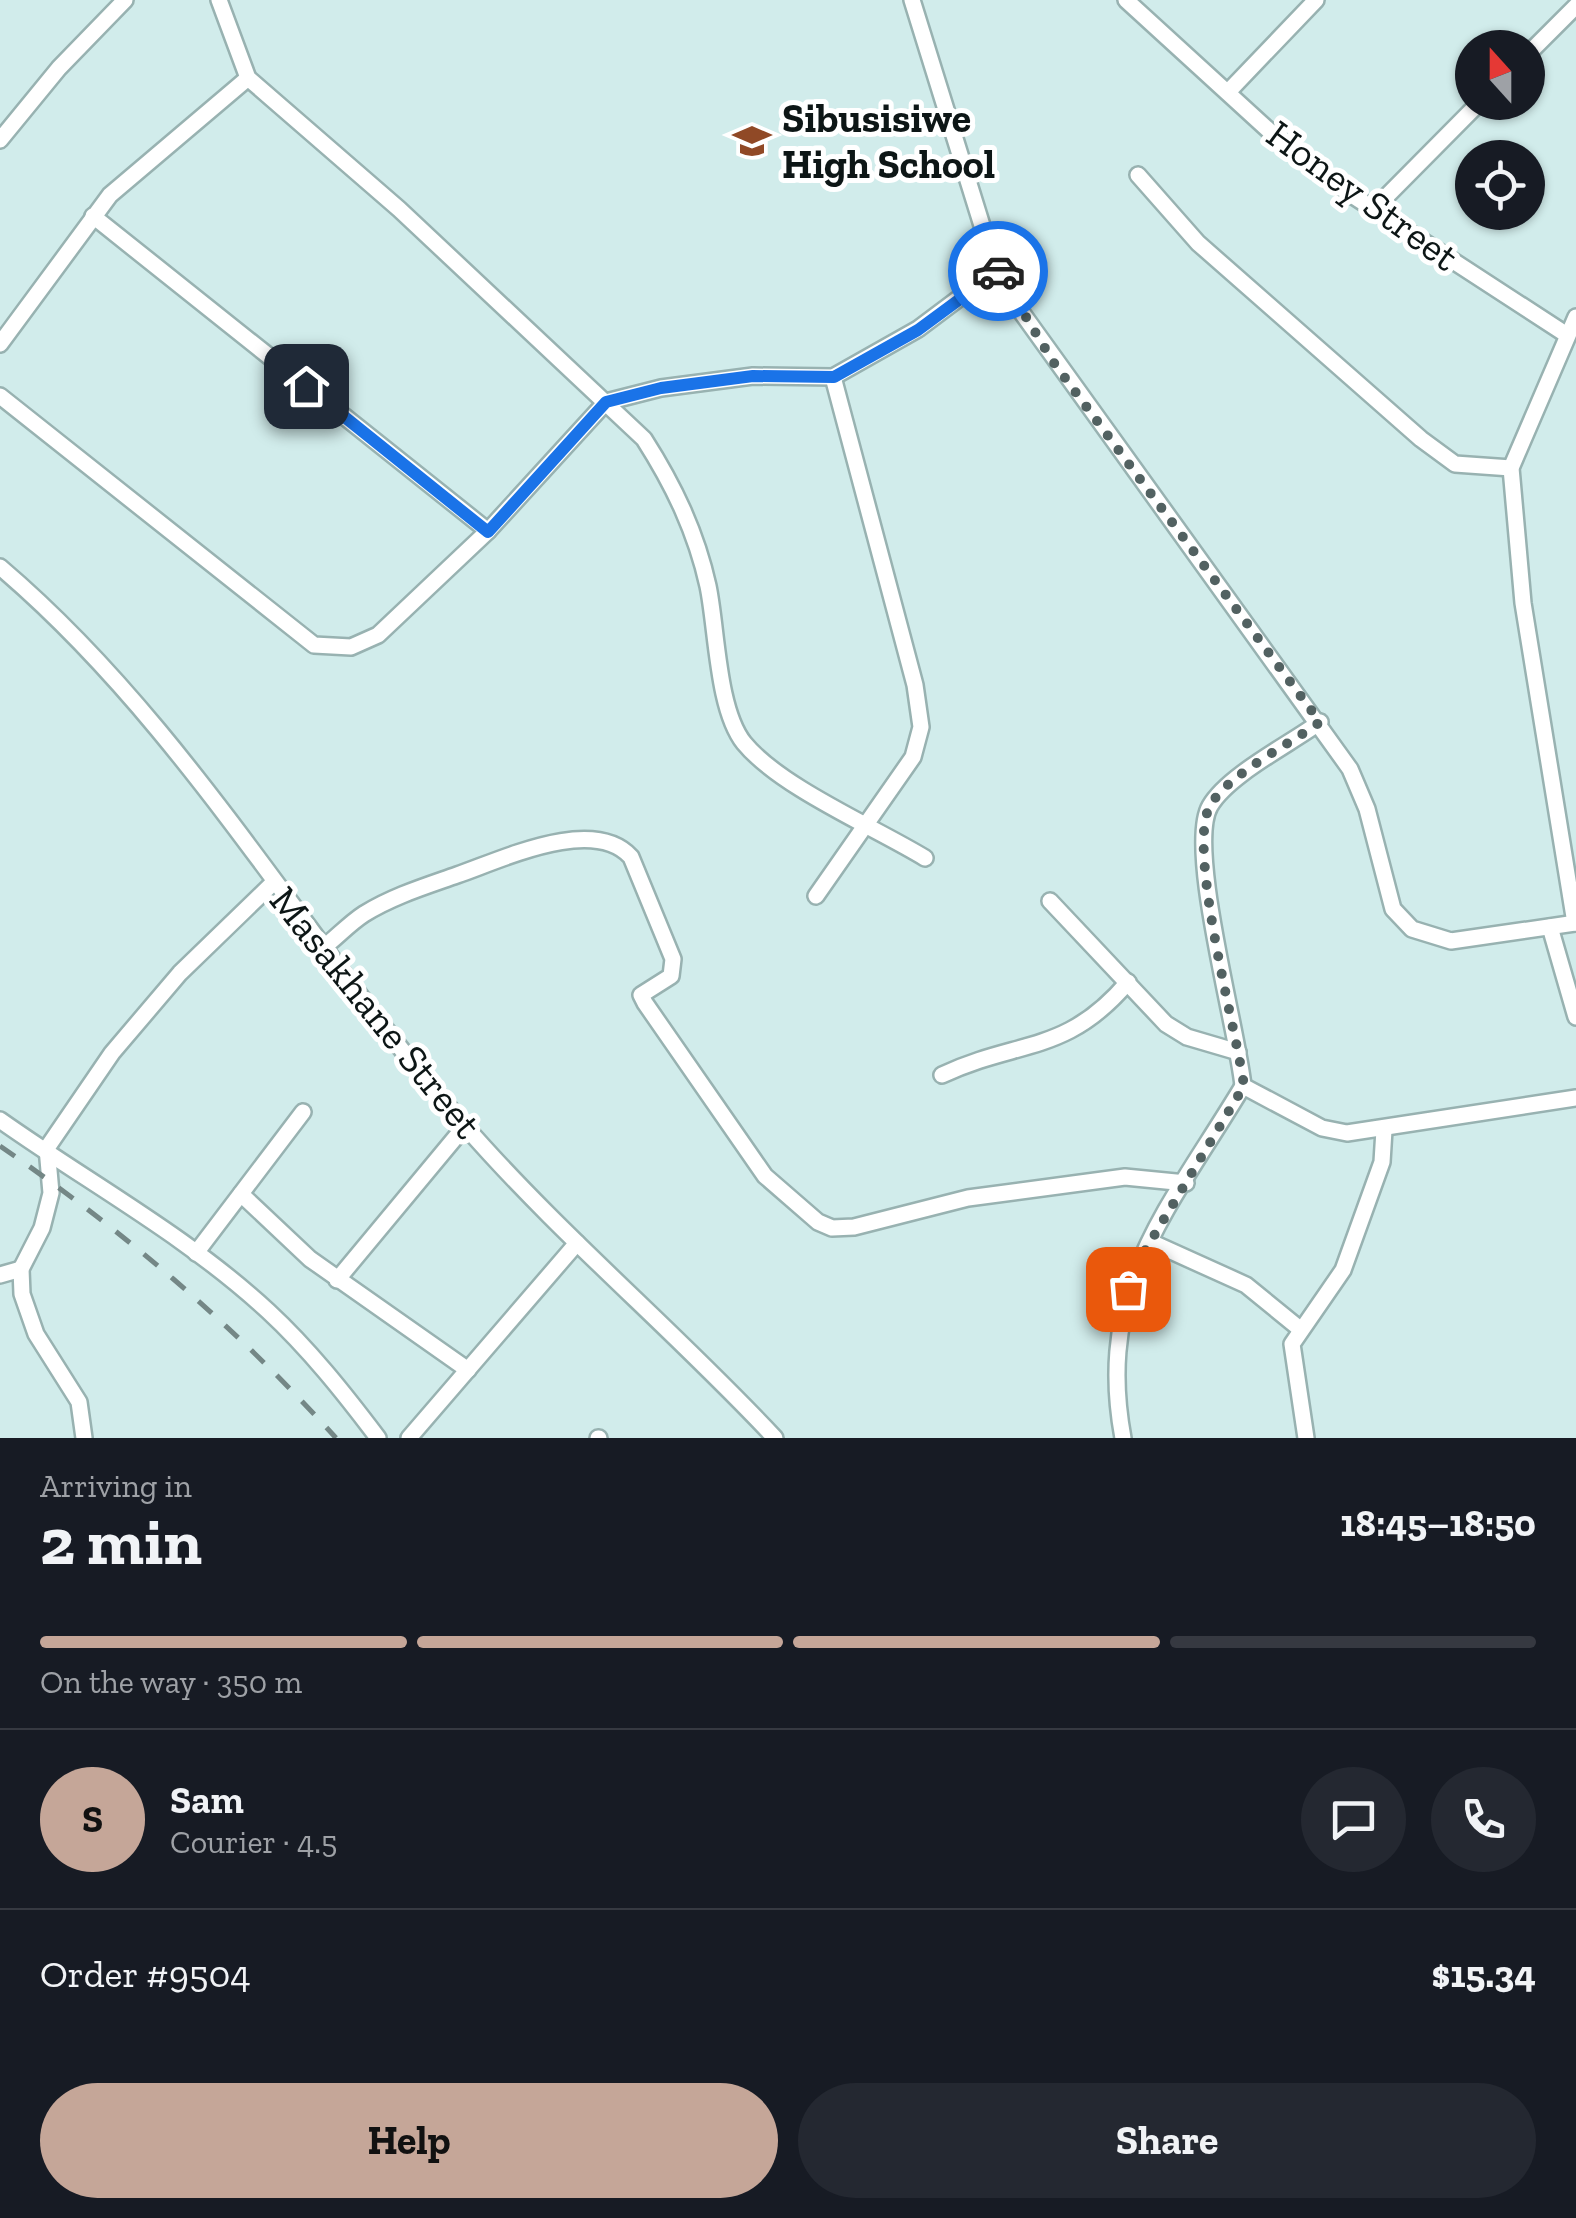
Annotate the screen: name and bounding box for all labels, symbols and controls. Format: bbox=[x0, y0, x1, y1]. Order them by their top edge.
north arrow bbox=[1455, 30, 1545, 120]
map controls bbox=[1455, 30, 1545, 230]
place label: Sibusisiwe High School bbox=[782, 94, 995, 188]
street label: Honey Street bbox=[1258, 110, 1468, 281]
school or university icon: Sibusisiwe High School bbox=[731, 120, 773, 162]
button: locate bbox=[1455, 140, 1545, 230]
courier bbox=[948, 221, 1048, 321]
icon: car bbox=[971, 244, 1026, 299]
pin bbox=[264, 344, 349, 429]
icon: home bbox=[279, 359, 334, 414]
street label: Masakhane Street bbox=[260, 877, 492, 1148]
pin bbox=[1086, 1247, 1171, 1332]
icon: bag bbox=[1101, 1262, 1156, 1317]
text: Arriving in bbox=[40, 1467, 192, 1505]
text: 18:45–18:50 bbox=[1340, 1500, 1536, 1546]
text: 2 min bbox=[40, 1503, 202, 1581]
text: On the way · 350 m bbox=[40, 1663, 302, 1701]
button: chat bbox=[1301, 1767, 1406, 1872]
button: phone bbox=[1431, 1767, 1536, 1872]
text: Sam bbox=[170, 1777, 244, 1823]
text: S bbox=[82, 1796, 103, 1842]
text: Courier · 4.5 bbox=[170, 1823, 337, 1861]
text: Order #9504 bbox=[40, 1951, 251, 1997]
text: $15.34 bbox=[1432, 1951, 1536, 1997]
button: Help bbox=[40, 2083, 778, 2198]
button: Share bbox=[798, 2083, 1536, 2198]

